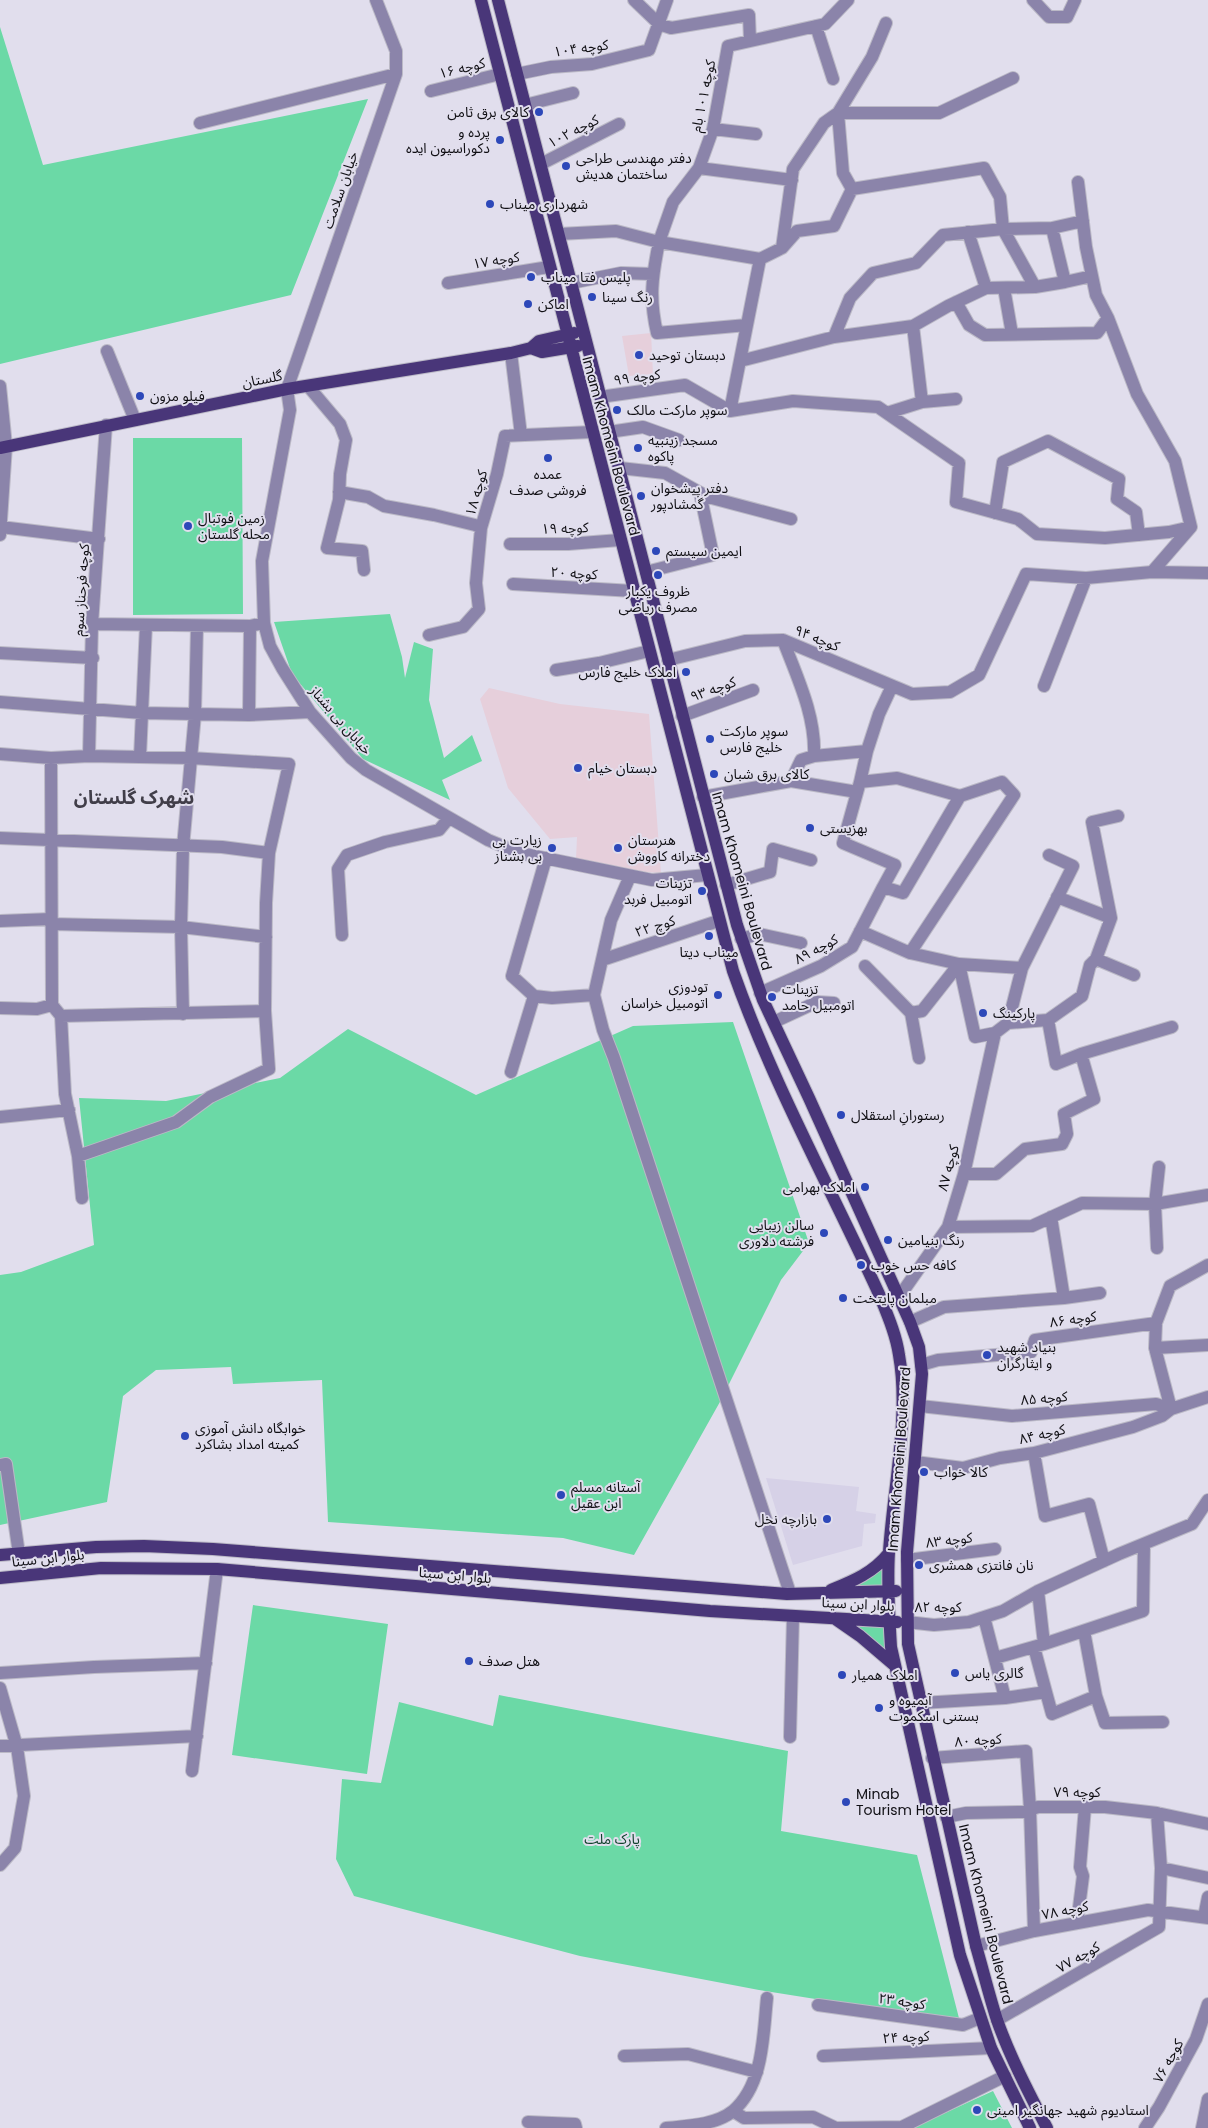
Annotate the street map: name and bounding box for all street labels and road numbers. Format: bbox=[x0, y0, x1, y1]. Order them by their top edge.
street label: کوچه ۱۰۴ bbox=[552, 34, 610, 62]
street label: کوچه ۱۶ bbox=[437, 53, 488, 83]
street label: کوچه ۱۰۱ بام bbox=[686, 58, 721, 134]
street label: کوچه ۱۰۲ bbox=[544, 109, 602, 152]
street label: خیابان سلامت bbox=[317, 149, 363, 231]
street label: کوچه ۱۷ bbox=[471, 246, 521, 274]
street label: Imam Khomeini Boulevard bbox=[577, 354, 645, 538]
street label: کوچه ۹۹ bbox=[612, 364, 662, 390]
street label: گلستان bbox=[240, 365, 284, 393]
street label: کوچه ۱۸ bbox=[460, 467, 492, 518]
street label: کوچه ۱۹ bbox=[541, 517, 589, 539]
street label: کوچه فرحناز سوم bbox=[68, 543, 95, 637]
street label: کوچه ۲۰ bbox=[550, 562, 598, 584]
street label: کوچه ۹۴ bbox=[791, 620, 843, 656]
street label: کوچه ۹۳ bbox=[687, 671, 739, 707]
street label: خیابان بی بشناز bbox=[305, 680, 377, 759]
street label: Imam Khomeini Boulevard bbox=[707, 789, 777, 973]
street label: کوچ ۲۲ bbox=[632, 910, 678, 943]
street label: کوچه ۸۹ bbox=[790, 929, 842, 969]
street label: کوچه ۸۷ bbox=[932, 1142, 964, 1193]
street label: کوچه ۸۶ bbox=[1048, 1306, 1098, 1332]
street label: Imam Khomeini Boulevard bbox=[883, 1366, 915, 1552]
street label: کوچه ۸۵ bbox=[1020, 1386, 1069, 1410]
street label: کوچه ۸۴ bbox=[1017, 1419, 1067, 1449]
street label: کوچه ۸۳ bbox=[924, 1527, 974, 1553]
street label: بلوار ابن سینا bbox=[11, 1544, 86, 1572]
street label: بلوار ابن سینا bbox=[418, 1562, 492, 1588]
street label: بلوار ابن سینا bbox=[821, 1592, 895, 1616]
street label: کوچه ۸۲ bbox=[914, 1597, 962, 1617]
street label: کوچه ۸۰ bbox=[954, 1728, 1002, 1752]
street label: کوچه ۷۹ bbox=[1053, 1782, 1101, 1802]
street label: Imam Khomeini Boulevard bbox=[954, 1822, 1018, 2006]
street label: کوچه ۷۸ bbox=[1040, 1896, 1090, 1924]
street label: کوچه ۷۷ bbox=[1053, 1936, 1104, 1977]
street label: کوچه ۲۳ bbox=[877, 1988, 927, 2014]
street label: کوچه ۲۴ bbox=[882, 2026, 930, 2048]
street label: کوچه ۷۶ bbox=[1148, 2035, 1188, 2087]

